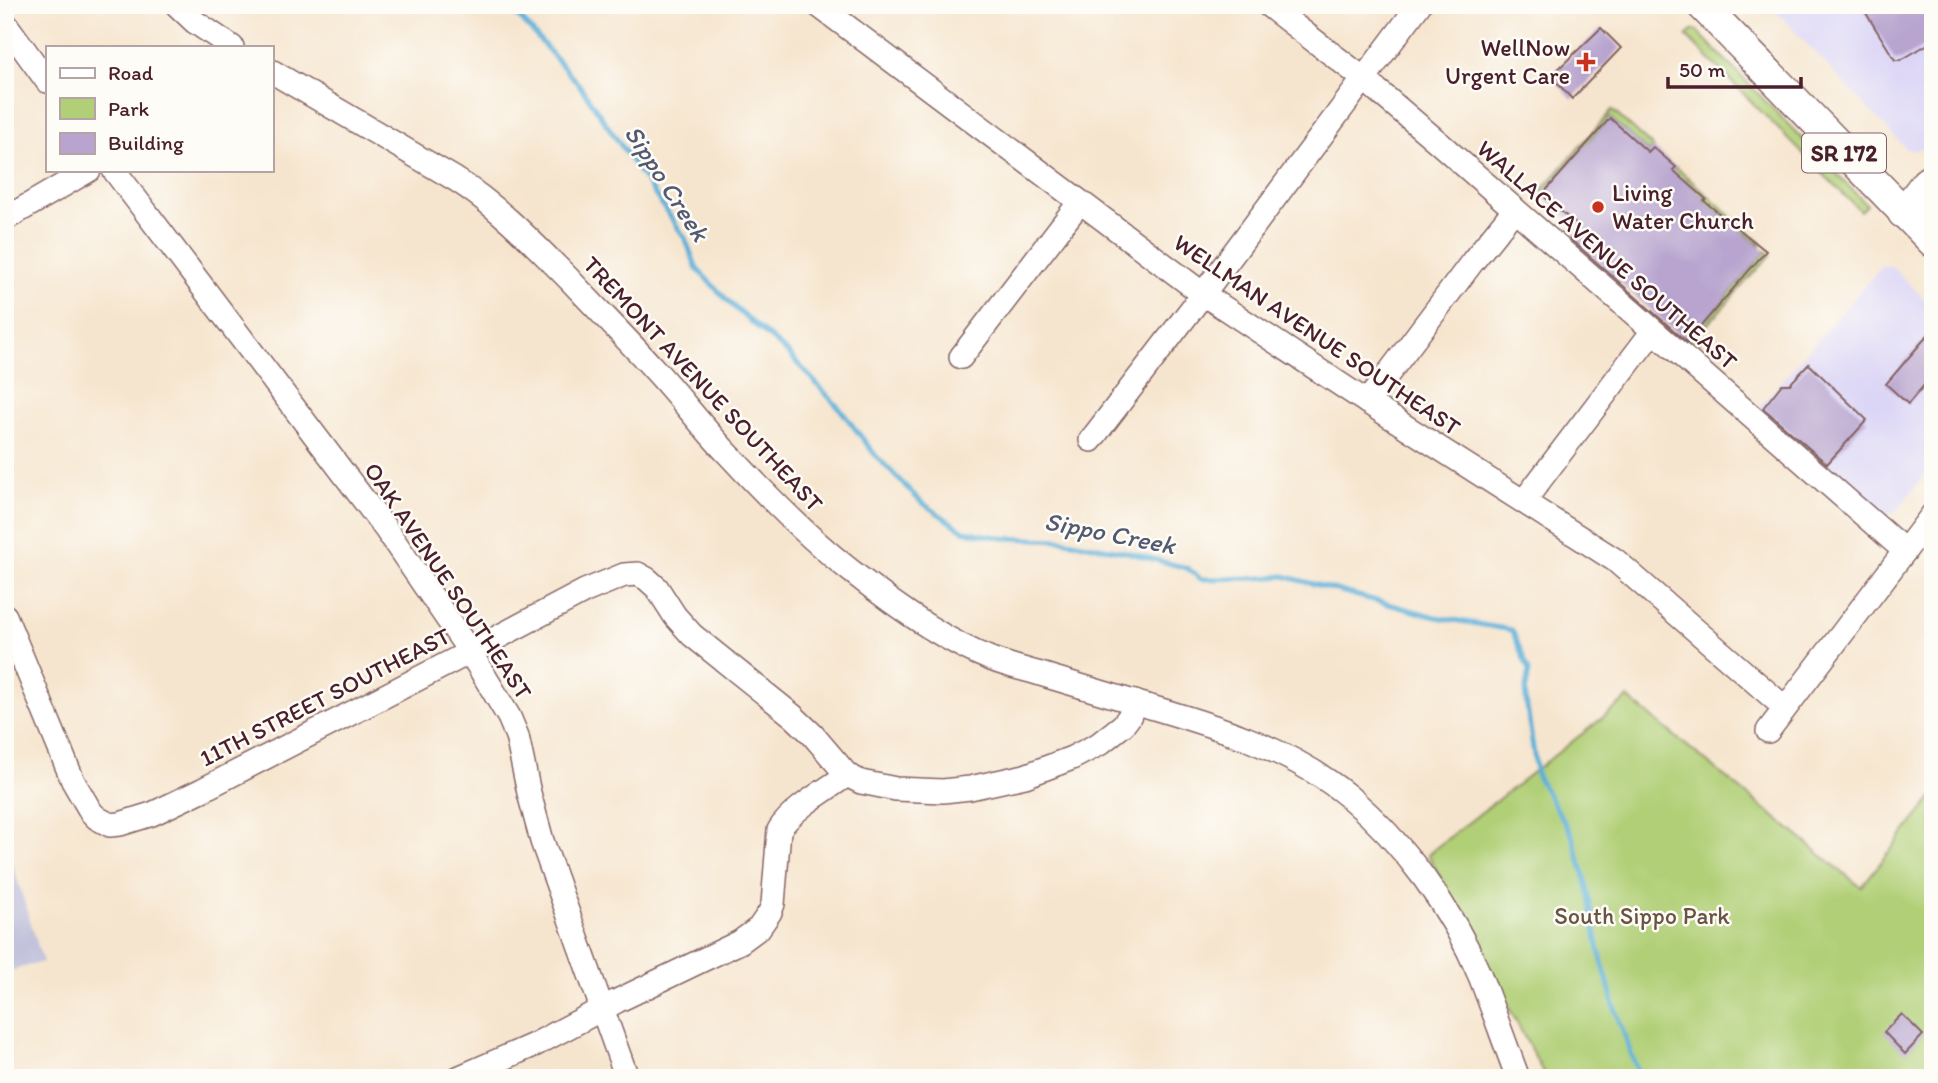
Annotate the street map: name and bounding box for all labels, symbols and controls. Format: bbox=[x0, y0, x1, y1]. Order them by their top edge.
place label: WellNow Urgent Care bbox=[1445, 33, 1570, 90]
legend bbox=[46, 46, 273, 172]
scale bar bbox=[1668, 46, 1801, 90]
marker: WellNow Urgent Care bbox=[1576, 52, 1596, 72]
text: 50 m bbox=[1679, 57, 1726, 82]
text: Road bbox=[108, 60, 154, 85]
text: Park bbox=[108, 96, 150, 121]
water label: Sippo Creek bbox=[618, 119, 717, 248]
text: Building bbox=[108, 130, 184, 155]
street label: WALLACE AVENUE SOUTHEAST bbox=[1471, 134, 1744, 376]
road number: SR 172 bbox=[1802, 134, 1886, 172]
place label: Living Water Church bbox=[1612, 178, 1754, 235]
marker: Living Water Church bbox=[1590, 199, 1606, 215]
street label: WELLMAN AVENUE SOUTHEAST bbox=[1168, 228, 1467, 442]
street label: TREMONT AVENUE SOUTHEAST bbox=[577, 250, 830, 518]
street label: OAK AVENUE SOUTHEAST bbox=[358, 457, 539, 705]
water label: Sippo Creek bbox=[1042, 505, 1180, 562]
street label: 11TH STREET SOUTHEAST bbox=[194, 620, 456, 773]
park label: South Sippo Park bbox=[1554, 901, 1730, 930]

